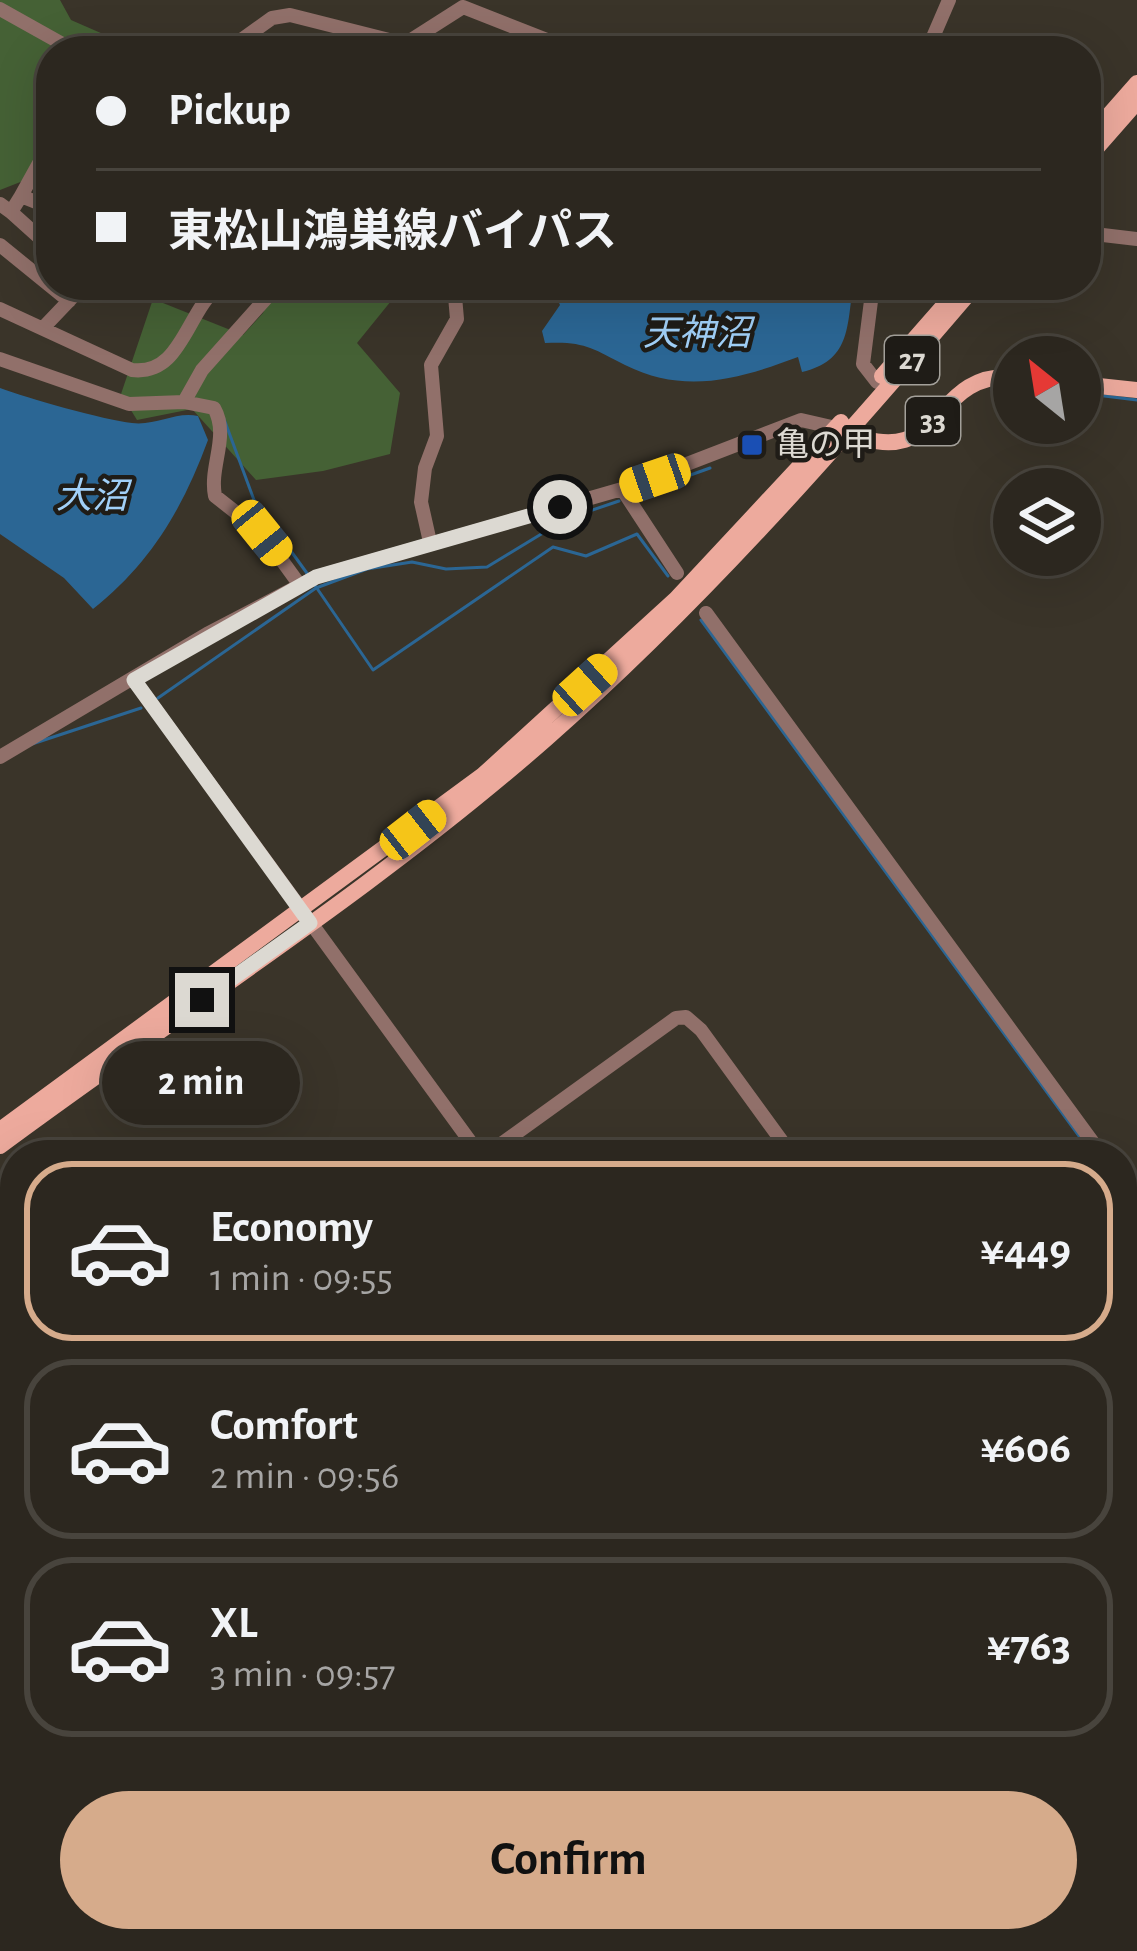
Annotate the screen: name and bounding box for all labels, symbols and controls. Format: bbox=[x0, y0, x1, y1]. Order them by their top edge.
text: Pickup bbox=[168, 88, 291, 133]
text: 東松山鴻巣線バイパス bbox=[168, 210, 617, 255]
water label: 天神沼 bbox=[643, 314, 756, 352]
road number: 27 bbox=[885, 336, 939, 384]
north arrow bbox=[993, 336, 1101, 444]
map controls bbox=[993, 336, 1101, 576]
road number: 33 bbox=[906, 397, 960, 445]
place label: 亀の甲 bbox=[776, 427, 875, 462]
marker: 亀の甲 bbox=[739, 432, 765, 458]
car bbox=[615, 449, 695, 507]
button: layers bbox=[993, 468, 1101, 576]
water label: 大沼 bbox=[56, 477, 133, 515]
route start bbox=[533, 480, 587, 534]
car bbox=[225, 494, 299, 572]
car bbox=[546, 648, 624, 722]
car bbox=[374, 794, 452, 866]
route end bbox=[175, 973, 229, 1027]
callout: 2 min bbox=[103, 1042, 301, 1126]
text: 2 min bbox=[158, 1063, 244, 1102]
icon: car bbox=[66, 1197, 174, 1305]
text: Economy bbox=[210, 1205, 373, 1250]
text: ¥449 bbox=[980, 1228, 1071, 1273]
text: 1 min · 09:55 bbox=[210, 1259, 393, 1298]
icon: car bbox=[66, 1395, 174, 1503]
text: Comfort bbox=[210, 1403, 358, 1448]
text: ¥606 bbox=[980, 1426, 1071, 1471]
text: 2 min · 09:56 bbox=[210, 1457, 399, 1496]
icon: car bbox=[66, 1593, 174, 1701]
text: XL bbox=[210, 1601, 258, 1646]
text: ¥763 bbox=[987, 1624, 1071, 1669]
text: 3 min · 09:57 bbox=[210, 1655, 395, 1694]
button: Confirm bbox=[60, 1791, 1077, 1929]

